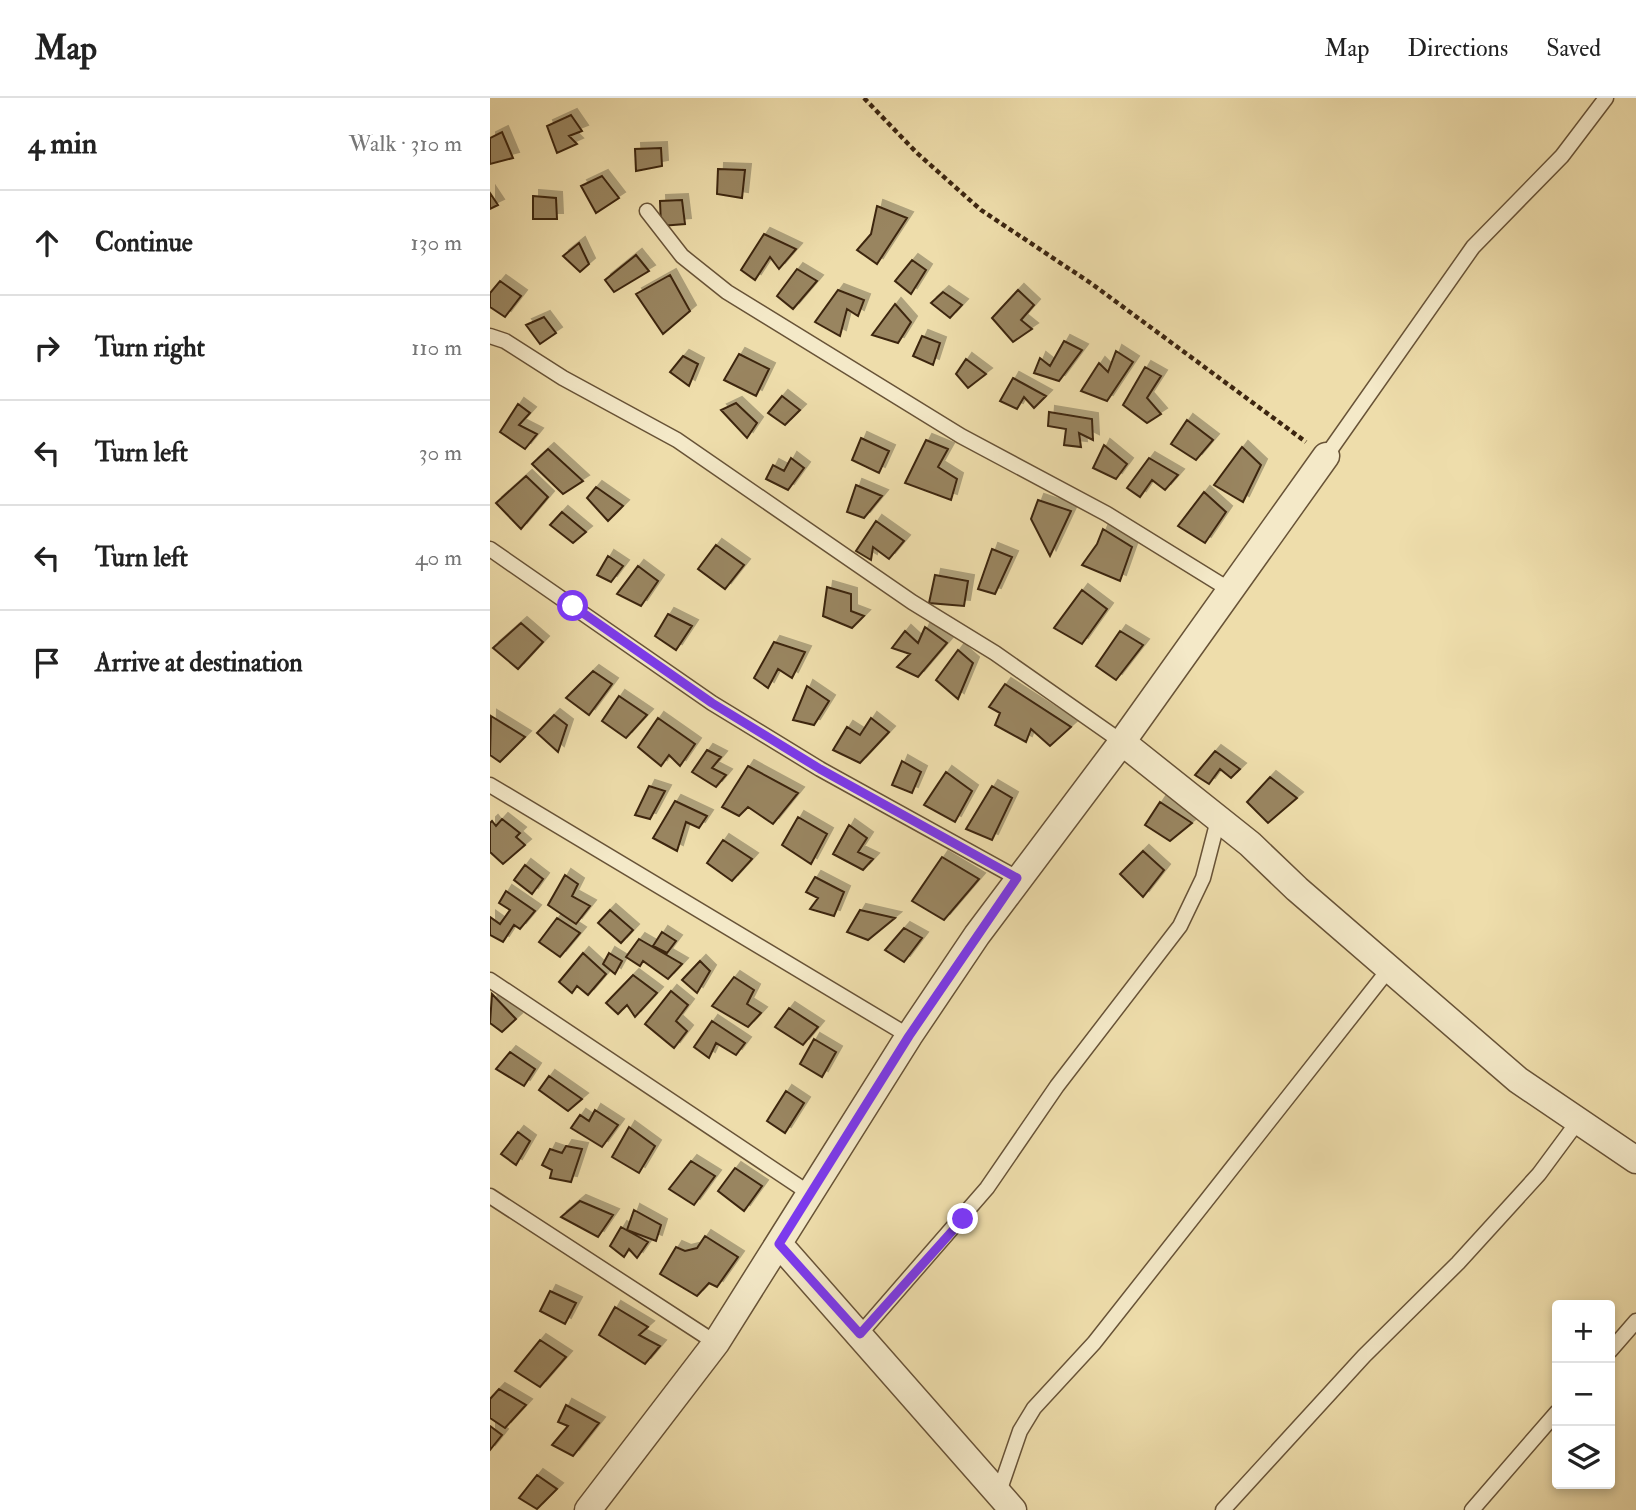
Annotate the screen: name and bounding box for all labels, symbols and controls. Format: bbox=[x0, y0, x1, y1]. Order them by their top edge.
text: Map bbox=[35, 28, 97, 69]
text: Map bbox=[1324, 33, 1369, 64]
text: Directions bbox=[1407, 33, 1508, 64]
text: Saved bbox=[1546, 33, 1601, 64]
text: 4 min bbox=[28, 125, 97, 162]
text: Walk · 310 m bbox=[349, 129, 462, 158]
icon: ahead bbox=[28, 224, 66, 262]
text: Continue bbox=[95, 227, 193, 259]
text: 130 m bbox=[410, 228, 462, 257]
icon: right bbox=[28, 329, 66, 367]
text: Turn right bbox=[95, 332, 205, 364]
text: 110 m bbox=[411, 333, 462, 362]
icon: left bbox=[28, 434, 66, 472]
text: Turn left bbox=[95, 437, 188, 469]
text: 30 m bbox=[419, 438, 462, 467]
icon: left bbox=[28, 539, 66, 577]
text: Turn left bbox=[95, 542, 188, 574]
text: 40 m bbox=[415, 543, 462, 572]
route start bbox=[557, 590, 588, 621]
icon: arrive bbox=[28, 644, 66, 682]
text: Arrive at destination bbox=[95, 647, 303, 679]
route end bbox=[947, 1203, 978, 1234]
map controls bbox=[1552, 1300, 1615, 1489]
button: + bbox=[1552, 1300, 1615, 1363]
button: − bbox=[1552, 1363, 1615, 1426]
button: layers bbox=[1552, 1426, 1615, 1489]

